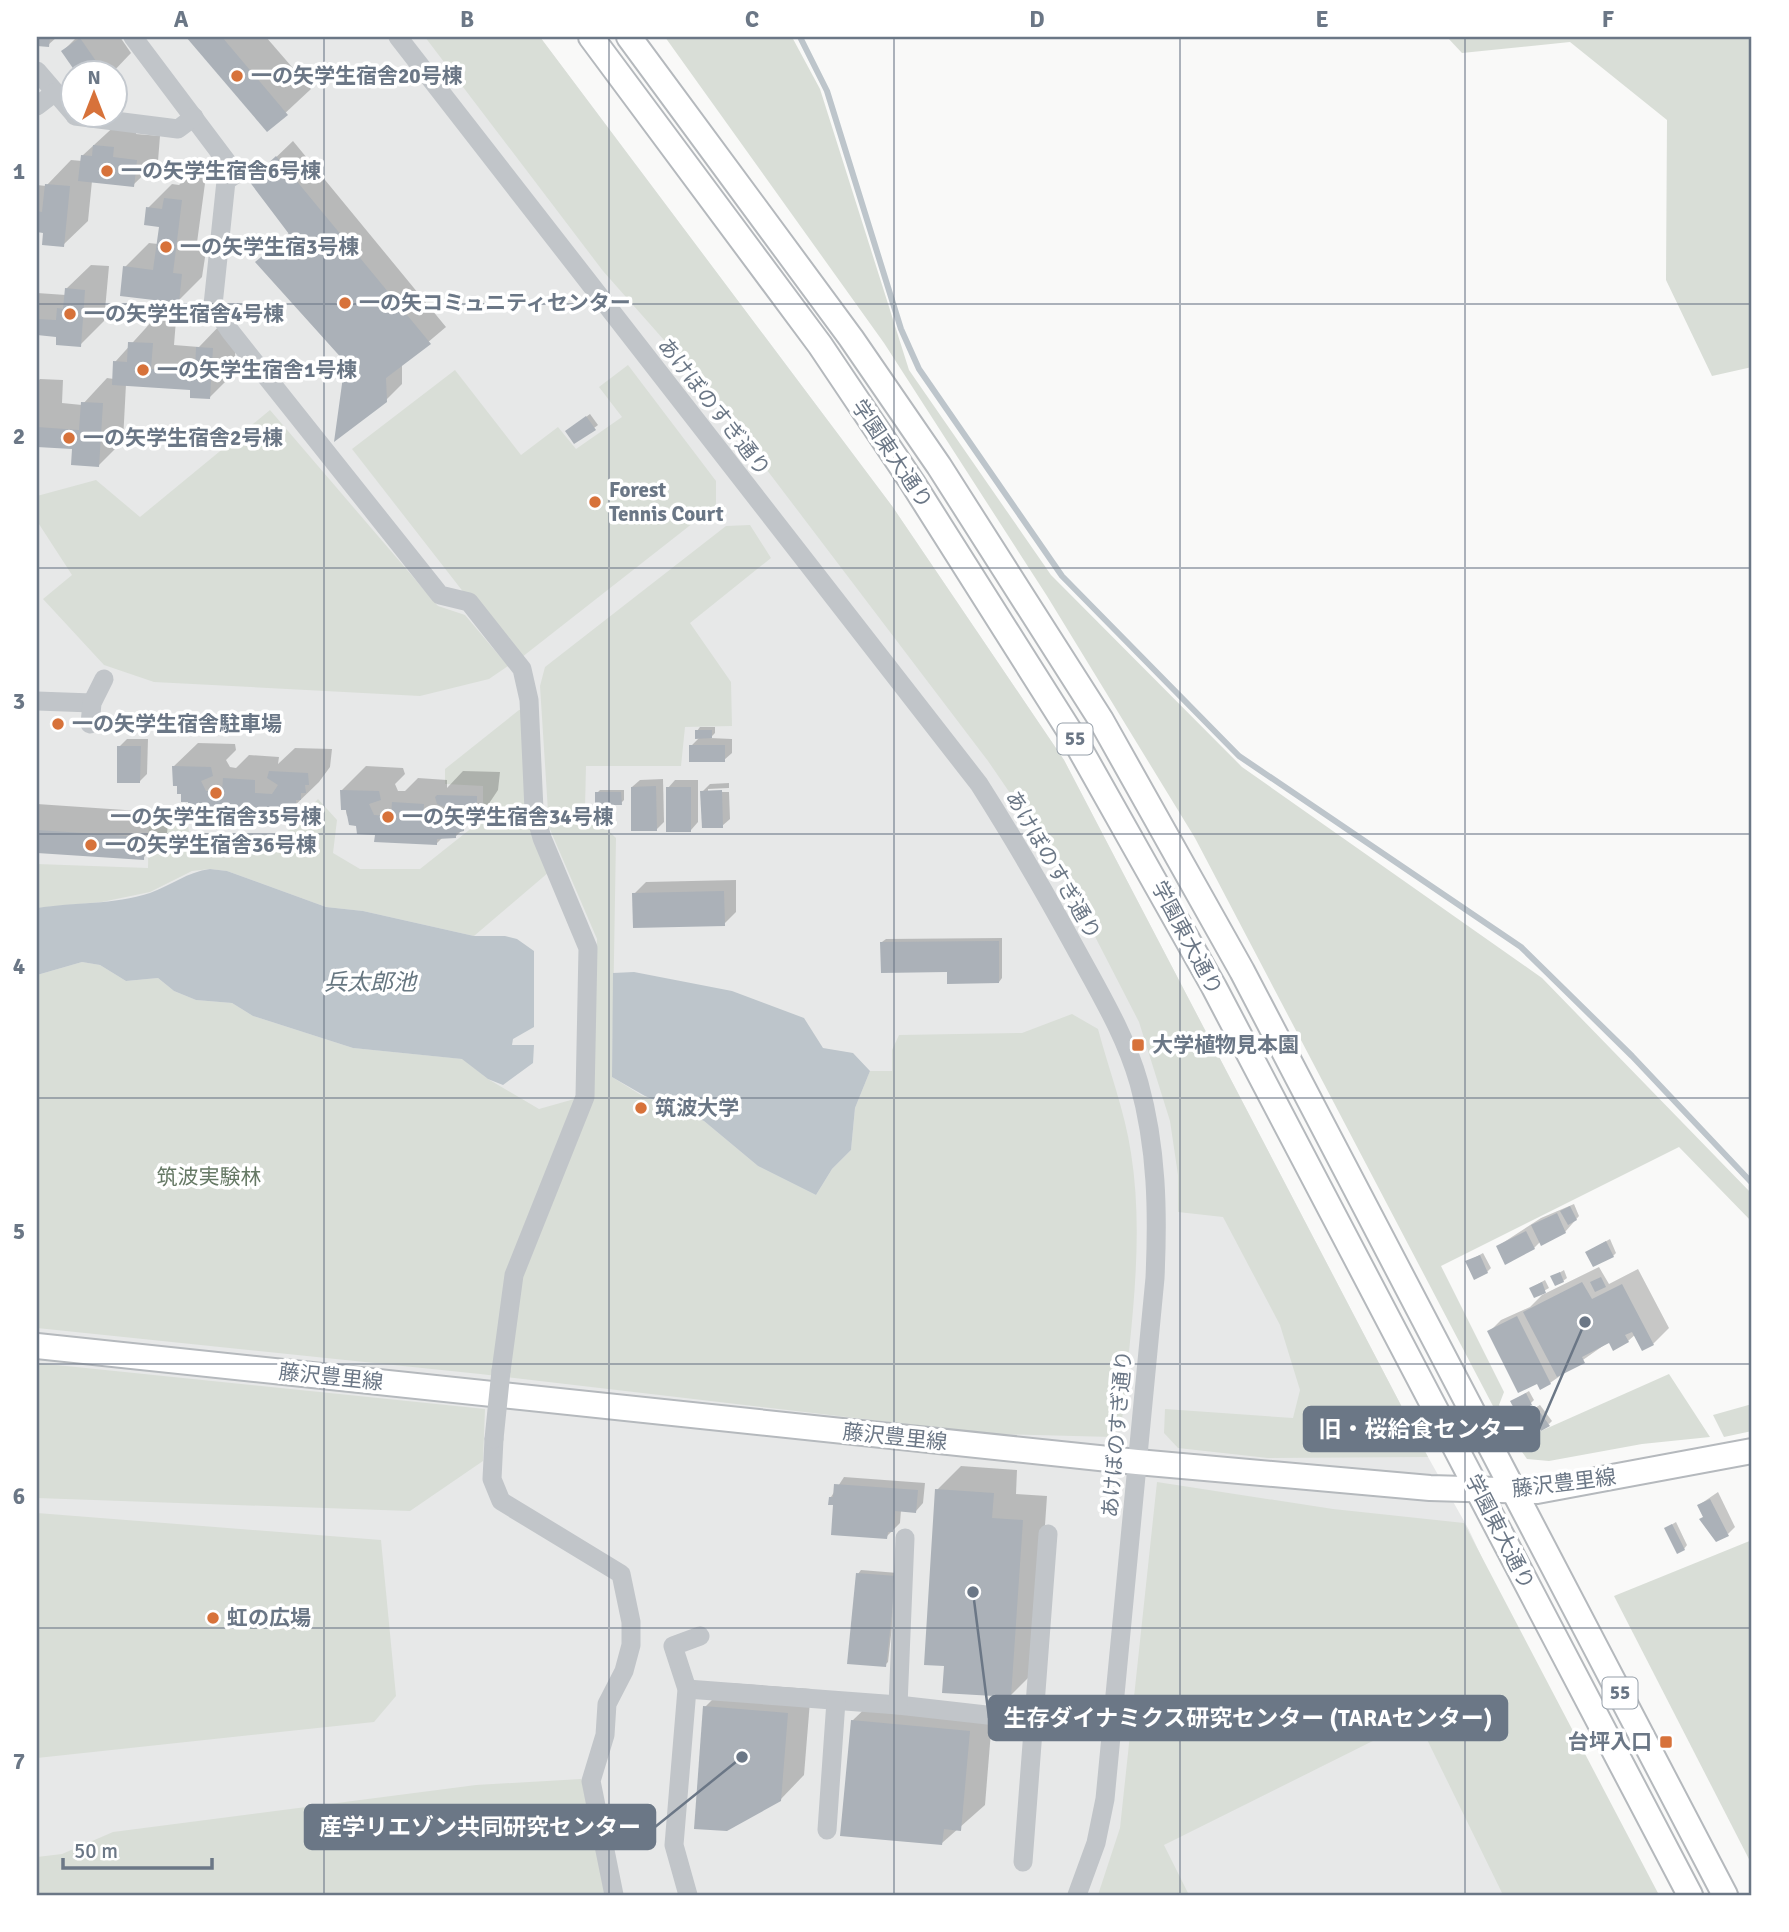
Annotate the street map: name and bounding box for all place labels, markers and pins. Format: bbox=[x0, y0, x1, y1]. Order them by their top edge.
place label: 一の矢学生宿舎20号棟 bbox=[251, 63, 463, 89]
marker: 一の矢学生宿舎20号棟 bbox=[229, 68, 245, 84]
place label: 一の矢学生宿舎6号棟 bbox=[121, 158, 321, 184]
marker: 一の矢学生宿舎6号棟 bbox=[99, 163, 115, 179]
place label: 一の矢学生宿3号棟 bbox=[180, 234, 359, 260]
marker: 一の矢学生宿3号棟 bbox=[158, 239, 174, 255]
place label: 一の矢コミュニティセンター bbox=[359, 290, 631, 316]
marker: 一の矢コミュニティセンター bbox=[337, 295, 353, 311]
place label: 一の矢学生宿舎4号棟 bbox=[84, 301, 284, 327]
marker: 一の矢学生宿舎4号棟 bbox=[62, 306, 78, 322]
place label: 一の矢学生宿舎1号棟 bbox=[157, 357, 357, 383]
marker: 一の矢学生宿舎1号棟 bbox=[135, 362, 151, 378]
place label: 一の矢学生宿舎2号棟 bbox=[83, 425, 283, 451]
marker: 一の矢学生宿舎2号棟 bbox=[61, 430, 77, 446]
place label: Forest Tennis Court bbox=[609, 477, 724, 527]
marker: Forest Tennis Court bbox=[587, 494, 603, 510]
place label: 一の矢学生宿舎駐車場 bbox=[72, 711, 282, 737]
marker: 一の矢学生宿舎駐車場 bbox=[50, 716, 66, 732]
marker: 一の矢学生宿舎35号棟 bbox=[208, 785, 224, 801]
place label: 一の矢学生宿舎35号棟 bbox=[110, 804, 322, 830]
place label: 一の矢学生宿舎34号棟 bbox=[402, 804, 614, 830]
marker: 一の矢学生宿舎34号棟 bbox=[380, 809, 396, 825]
place label: 一の矢学生宿舎36号棟 bbox=[105, 832, 317, 858]
marker: 一の矢学生宿舎36号棟 bbox=[83, 837, 99, 853]
place label: 大学植物見本園 bbox=[1152, 1032, 1299, 1058]
marker: 大学植物見本園 bbox=[1130, 1037, 1146, 1053]
place label: 筑波大学 bbox=[655, 1095, 739, 1121]
marker: 筑波大学 bbox=[633, 1100, 649, 1116]
callout: 旧・桜給食センター bbox=[1304, 1407, 1539, 1451]
place label: 虹の広場 bbox=[227, 1605, 311, 1631]
marker: 虹の広場 bbox=[205, 1610, 221, 1626]
callout: 生存ダイナミクス研究センター (TARAセンター) bbox=[989, 1696, 1507, 1740]
place label: 台坪入口 bbox=[1568, 1729, 1652, 1755]
marker: 台坪入口 bbox=[1658, 1734, 1674, 1750]
callout: 産学リエゾン共同研究センター bbox=[305, 1805, 655, 1849]

